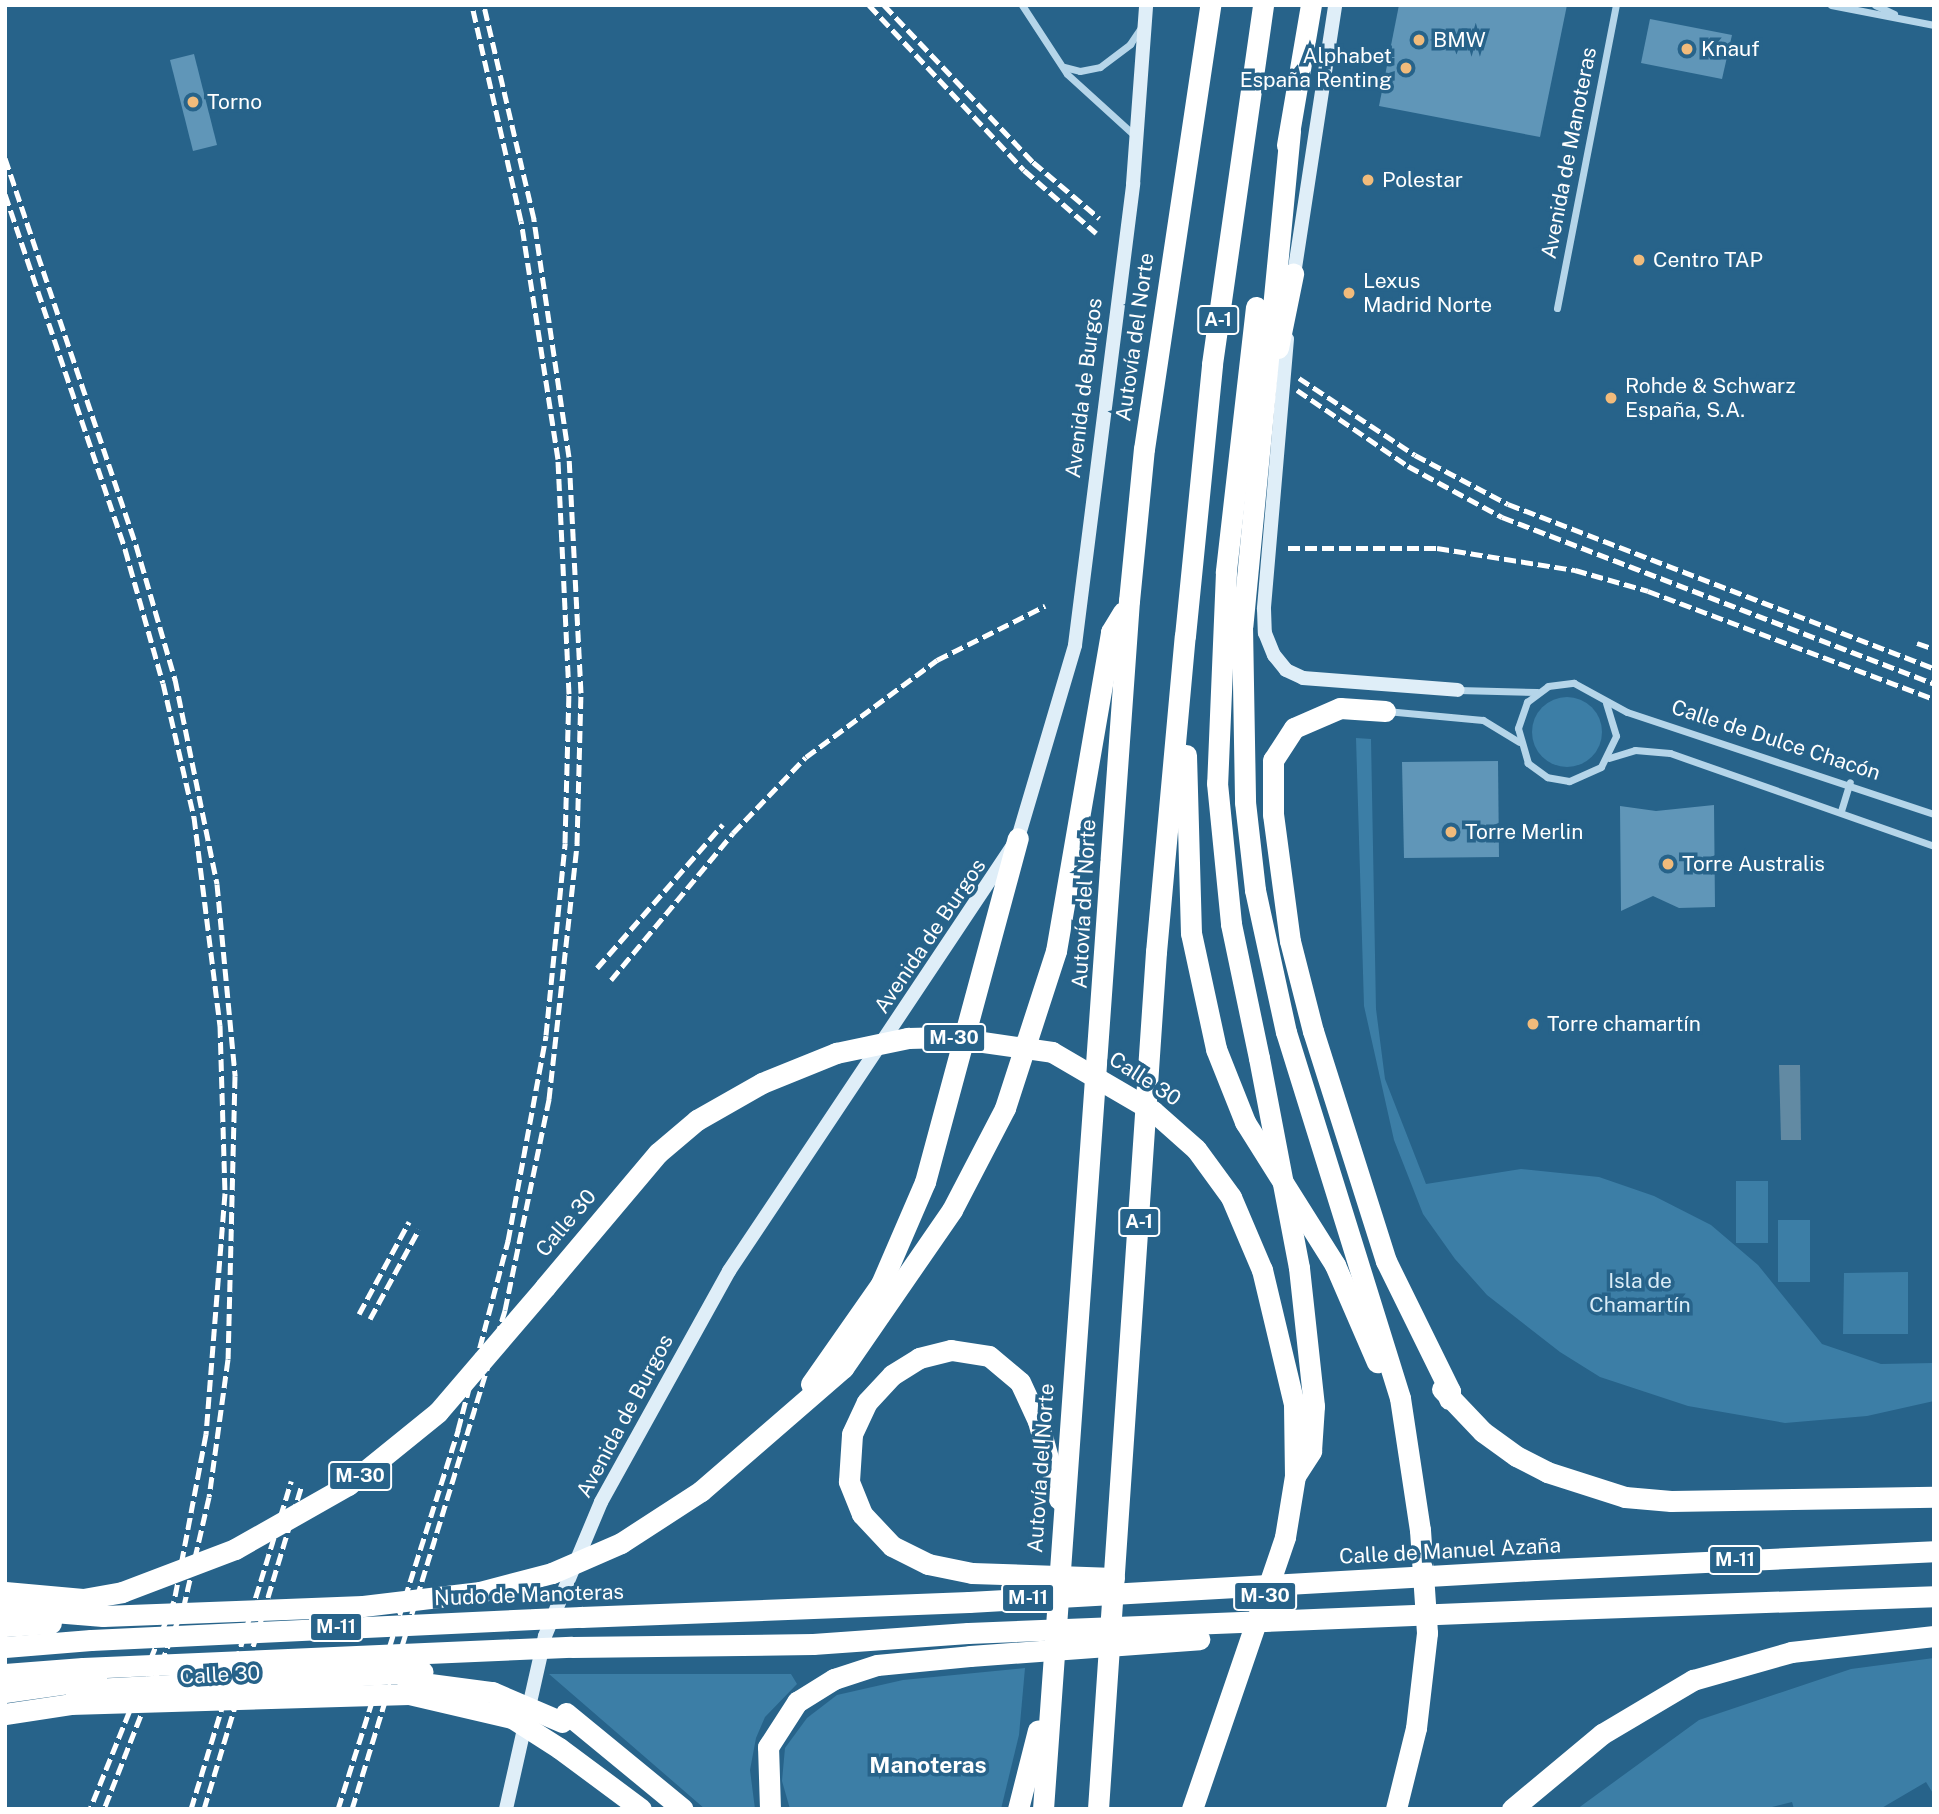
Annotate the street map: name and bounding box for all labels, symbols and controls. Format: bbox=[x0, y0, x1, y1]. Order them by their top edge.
place label: BMW bbox=[1433, 27, 1486, 53]
marker: BMW bbox=[1411, 32, 1427, 48]
place label: Knauf bbox=[1701, 36, 1760, 62]
marker: Knauf bbox=[1679, 41, 1695, 57]
place label: Alphabet España Renting bbox=[1240, 43, 1392, 93]
street label: Avenida de Manoteras bbox=[1536, 45, 1602, 261]
marker: Alphabet España Renting bbox=[1398, 60, 1414, 76]
place label: Torno bbox=[207, 89, 262, 115]
marker: Torno bbox=[185, 94, 201, 110]
place label: Polestar bbox=[1382, 167, 1463, 193]
marker: Polestar bbox=[1360, 172, 1376, 188]
place label: Centro TAP bbox=[1653, 247, 1763, 273]
street label: Autovía del Norte bbox=[1111, 251, 1159, 423]
marker: Centro TAP bbox=[1631, 252, 1647, 268]
place label: Lexus Madrid Norte bbox=[1363, 268, 1492, 318]
marker: Lexus Madrid Norte bbox=[1341, 285, 1357, 301]
street label: Avenida de Burgos bbox=[1060, 296, 1108, 480]
road number: A-1 bbox=[1197, 304, 1239, 336]
place label: Rohde & Schwarz España, S.A. bbox=[1625, 373, 1796, 423]
marker: Rohde & Schwarz España, S.A. bbox=[1603, 390, 1619, 406]
street label: Calle de Dulce Chacón bbox=[1668, 694, 1884, 786]
street label: Autovía del Norte bbox=[1067, 818, 1101, 990]
place label: Torre Merlin bbox=[1465, 819, 1583, 845]
marker: Torre Merlin bbox=[1443, 824, 1459, 840]
place label: Torre Australis bbox=[1682, 851, 1825, 877]
street label: Avenida de Burgos bbox=[869, 854, 991, 1018]
marker: Torre Australis bbox=[1660, 856, 1676, 872]
place label: Torre chamartín bbox=[1547, 1011, 1701, 1037]
marker: Torre chamartín bbox=[1525, 1016, 1541, 1032]
road number: M-30 bbox=[921, 1022, 987, 1054]
street label: Calle 30 bbox=[1104, 1046, 1186, 1112]
street label: Calle 30 bbox=[530, 1184, 602, 1262]
road number: A-1 bbox=[1118, 1206, 1160, 1238]
park label: Isla de Chamartín bbox=[1589, 1268, 1691, 1318]
street label: Avenida de Burgos bbox=[571, 1330, 679, 1502]
street label: Autovía del Norte bbox=[1023, 1382, 1059, 1554]
road number: M-30 bbox=[327, 1460, 393, 1492]
street label: Calle de Manuel Azaña bbox=[1338, 1533, 1562, 1569]
road number: M-11 bbox=[1707, 1544, 1763, 1576]
street label: Nudo de Manoteras bbox=[433, 1579, 625, 1611]
road number: M-30 bbox=[1232, 1580, 1298, 1612]
road number: M-11 bbox=[1000, 1582, 1056, 1614]
road number: M-11 bbox=[308, 1611, 364, 1642]
street label: Calle 30 bbox=[179, 1660, 261, 1690]
district label: Manoteras bbox=[869, 1751, 987, 1779]

